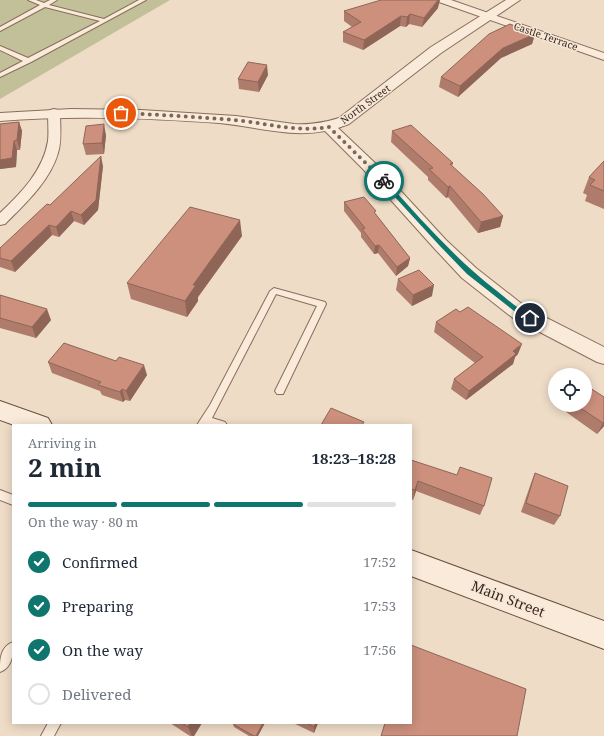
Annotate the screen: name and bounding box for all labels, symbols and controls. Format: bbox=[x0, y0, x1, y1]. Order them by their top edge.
street label: Castle Terrace bbox=[512, 18, 580, 54]
street label: North Street bbox=[337, 81, 393, 127]
pin bbox=[104, 96, 138, 130]
icon: bag bbox=[110, 102, 132, 124]
courier bbox=[364, 161, 404, 201]
icon: bike bbox=[373, 170, 395, 192]
pin bbox=[513, 301, 547, 335]
icon: home bbox=[519, 307, 541, 329]
map controls bbox=[548, 368, 592, 412]
button: locate bbox=[548, 368, 592, 412]
text: Arriving in bbox=[28, 434, 97, 452]
text: 18:23–18:28 bbox=[312, 448, 396, 468]
text: 2 min bbox=[28, 449, 102, 485]
text: On the way · 80 m bbox=[28, 513, 138, 531]
icon: check bbox=[28, 551, 50, 573]
text: Confirmed bbox=[62, 552, 138, 572]
text: 17:52 bbox=[363, 553, 396, 571]
street label: Main Street bbox=[469, 576, 548, 621]
icon: check bbox=[28, 595, 50, 617]
text: Preparing bbox=[62, 596, 133, 616]
text: 17:53 bbox=[363, 597, 396, 615]
icon: check bbox=[28, 639, 50, 661]
text: On the way bbox=[62, 640, 143, 660]
text: 17:56 bbox=[363, 641, 396, 659]
text: Delivered bbox=[62, 684, 131, 704]

